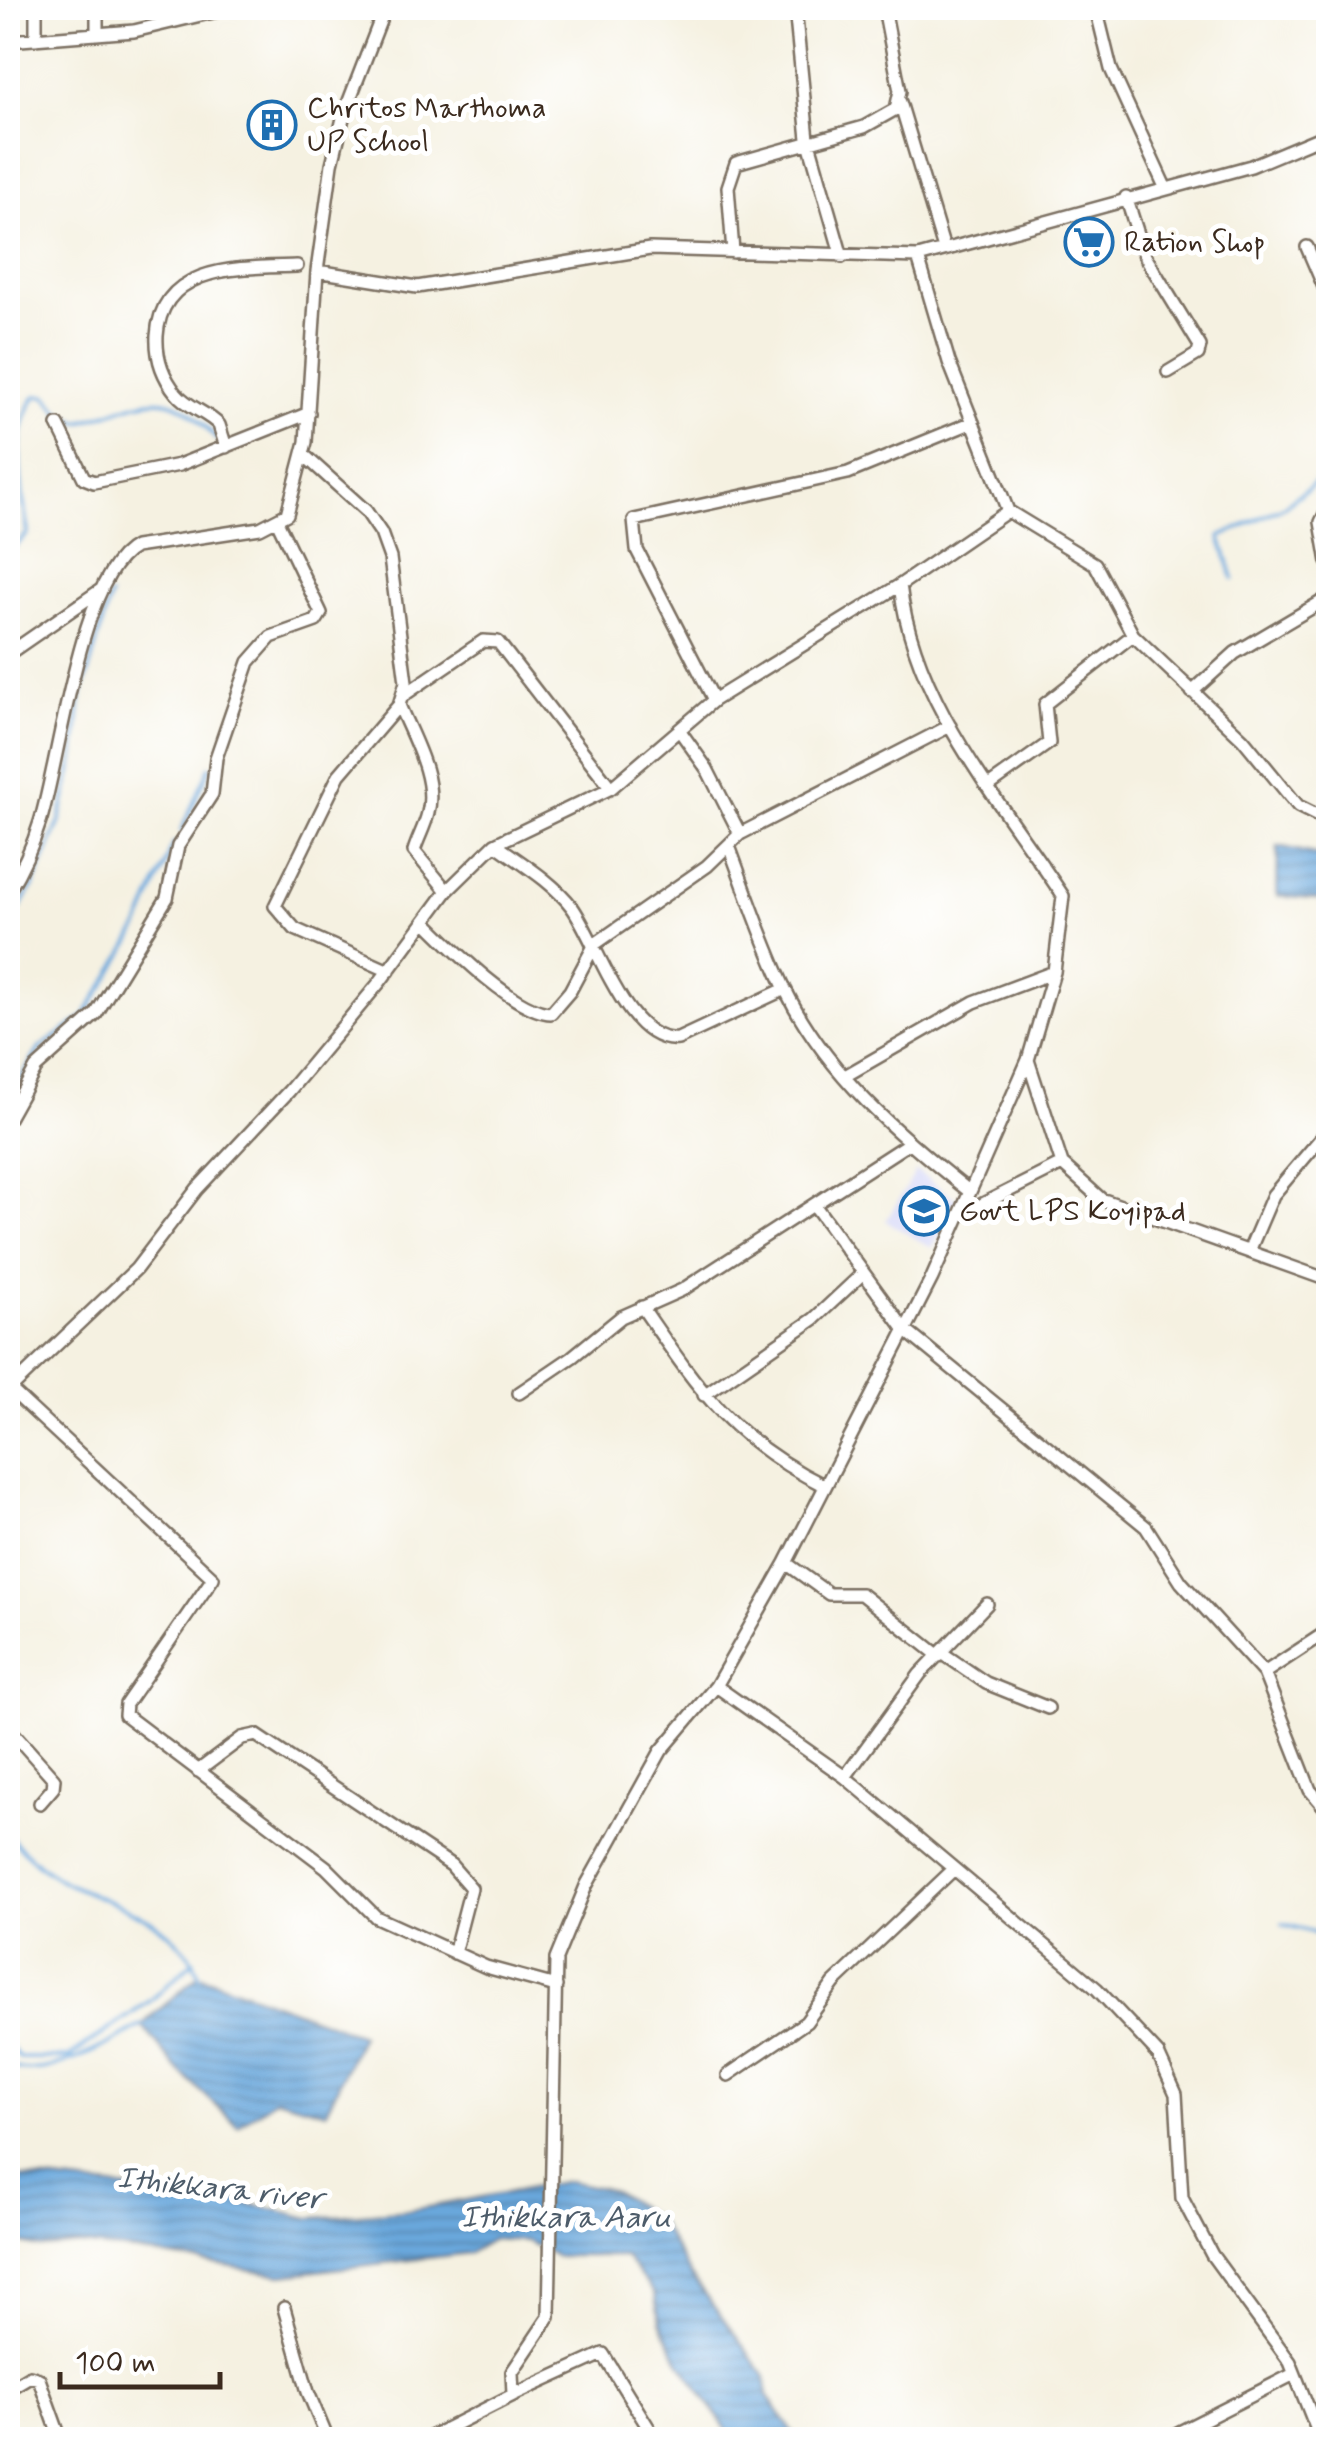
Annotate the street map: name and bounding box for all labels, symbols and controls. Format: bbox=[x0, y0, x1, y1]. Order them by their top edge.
place label: Chritos Marthoma UP School bbox=[307, 89, 546, 162]
building icon: Chritos Marthoma UP School bbox=[246, 99, 298, 151]
supermarket icon: Ration Shop bbox=[1063, 216, 1115, 268]
place label: Ration Shop bbox=[1124, 223, 1265, 262]
school or university icon: Govt LPS Koyipad bbox=[898, 1185, 950, 1237]
place label: Govt LPS Koyipad bbox=[959, 1192, 1186, 1231]
water label: Ithikkara river bbox=[115, 2157, 329, 2221]
water label: Ithikkara Aaru bbox=[461, 2197, 671, 2239]
scale bar bbox=[60, 2327, 220, 2389]
text: 100 m bbox=[75, 2344, 156, 2383]

